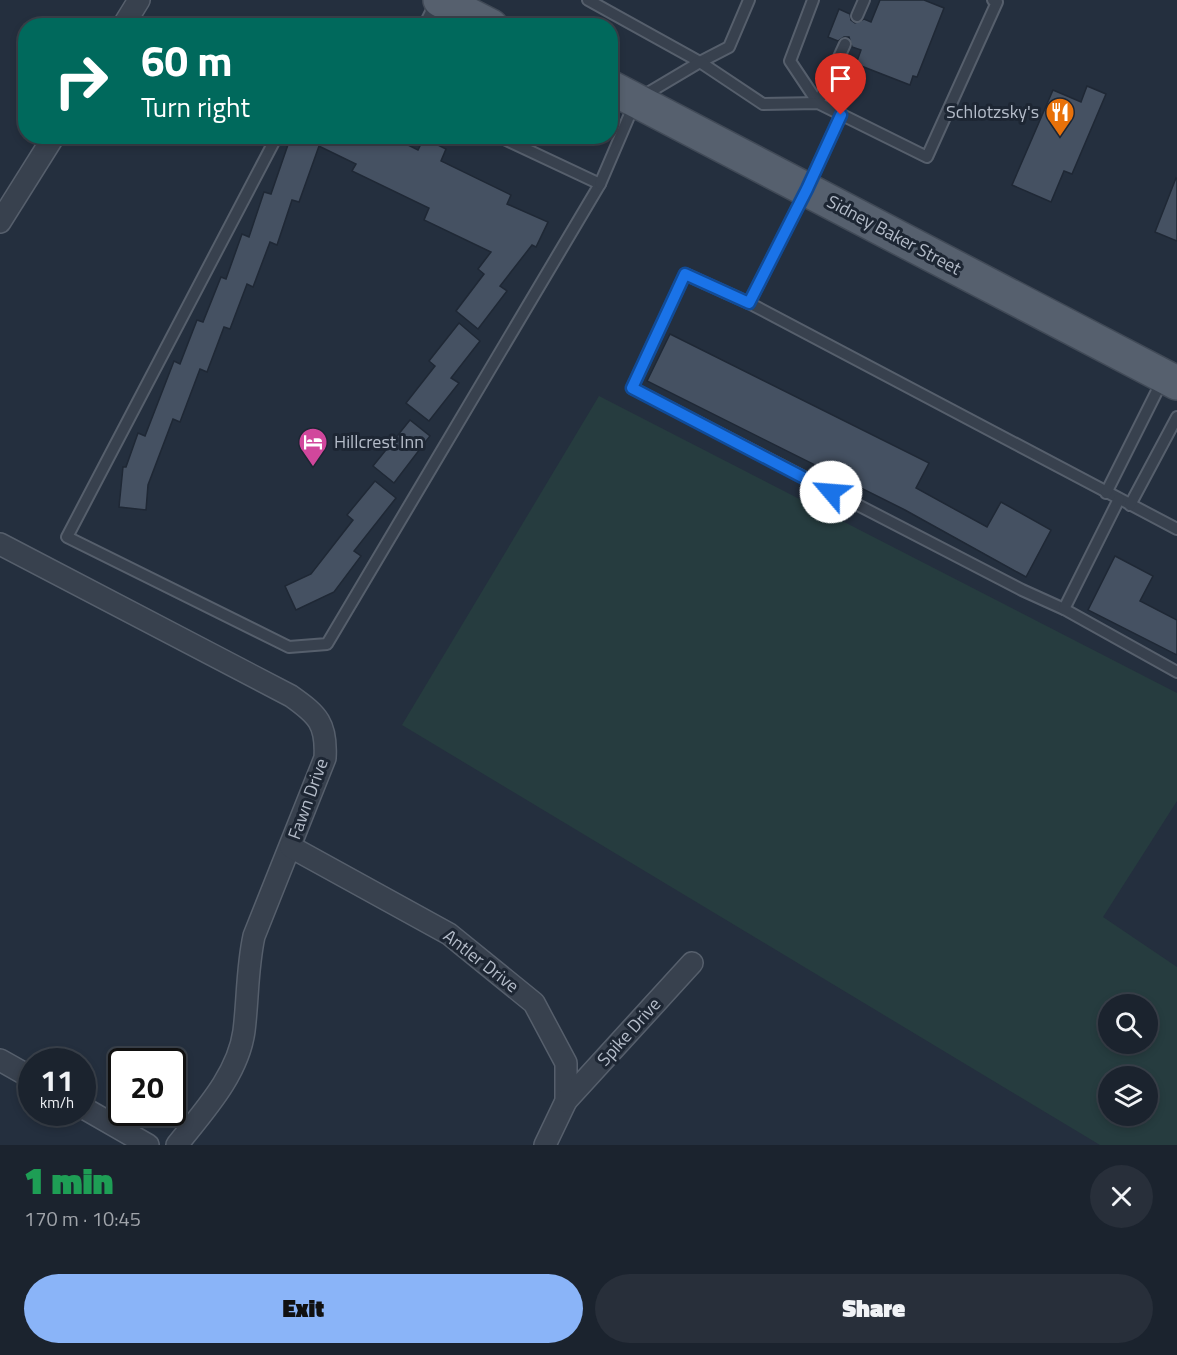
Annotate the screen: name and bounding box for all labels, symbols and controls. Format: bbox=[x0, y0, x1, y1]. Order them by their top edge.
text: 60 m bbox=[141, 28, 233, 92]
icon: right bbox=[42, 42, 120, 120]
pin bbox=[815, 53, 866, 115]
icon: arrive bbox=[824, 62, 857, 95]
text: Turn right bbox=[141, 86, 250, 127]
restaurant icon: Schlotzsky's bbox=[1044, 96, 1076, 138]
place label: Schlotzsky's bbox=[946, 98, 1039, 125]
street label: Sidney Baker Street bbox=[822, 188, 967, 282]
hotel icon: Hillcrest Inn bbox=[297, 426, 329, 468]
place label: Hillcrest Inn bbox=[334, 428, 424, 455]
position arrow bbox=[799, 460, 863, 524]
street label: Fawn Drive bbox=[280, 754, 335, 843]
street label: Antler Drive bbox=[438, 922, 525, 999]
street label: Spike Drive bbox=[590, 991, 667, 1072]
map controls bbox=[1098, 994, 1158, 1126]
button: search bbox=[1098, 994, 1158, 1054]
speed limit sign: 20 bbox=[108, 1048, 186, 1126]
text: 11 bbox=[40, 1057, 74, 1103]
button: layers bbox=[1098, 1066, 1158, 1126]
text: km/h bbox=[40, 1091, 74, 1114]
text: 1 min bbox=[24, 1153, 113, 1208]
button: close bbox=[1090, 1165, 1153, 1228]
text: 170 m · 10:45 bbox=[24, 1203, 141, 1234]
button: Exit bbox=[24, 1274, 583, 1343]
button: Share bbox=[595, 1274, 1153, 1343]

